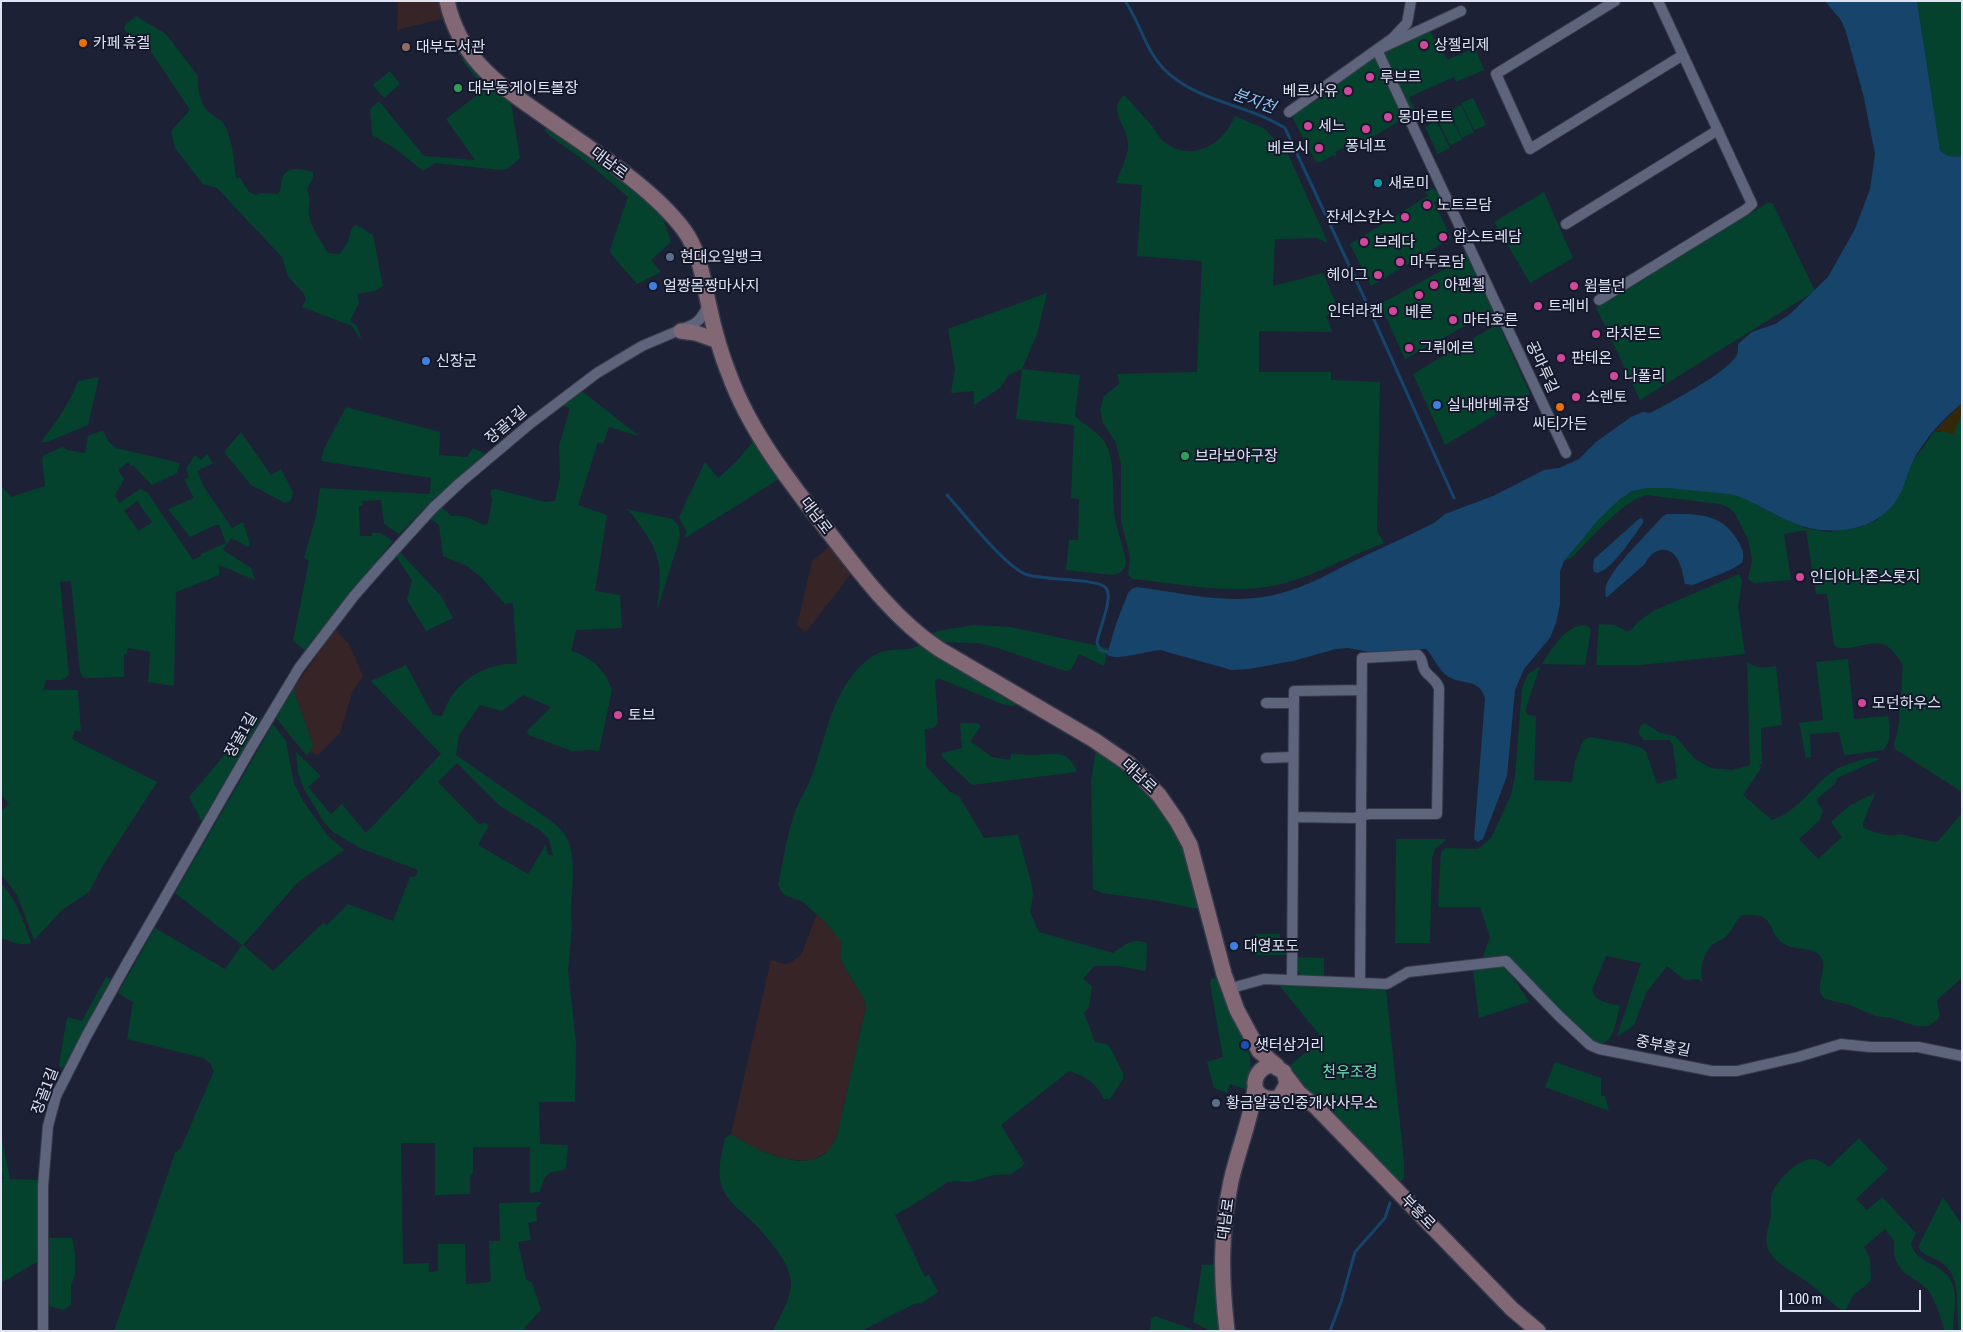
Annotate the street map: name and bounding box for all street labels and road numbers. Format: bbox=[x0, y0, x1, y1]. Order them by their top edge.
street label: 대남로 bbox=[587, 143, 631, 183]
street label: 공마루길 bbox=[1522, 338, 1562, 396]
street label: 장골1길 bbox=[482, 403, 530, 447]
street label: 대남로 bbox=[796, 494, 836, 538]
street label: 장골1길 bbox=[221, 710, 261, 760]
street label: 대남로 bbox=[1118, 755, 1160, 797]
street label: 중부흥길 bbox=[1634, 1032, 1692, 1060]
street label: 장골1길 bbox=[28, 1065, 62, 1117]
street label: 부흥로 bbox=[1397, 1191, 1439, 1233]
street label: 대남로 bbox=[1214, 1197, 1238, 1241]

